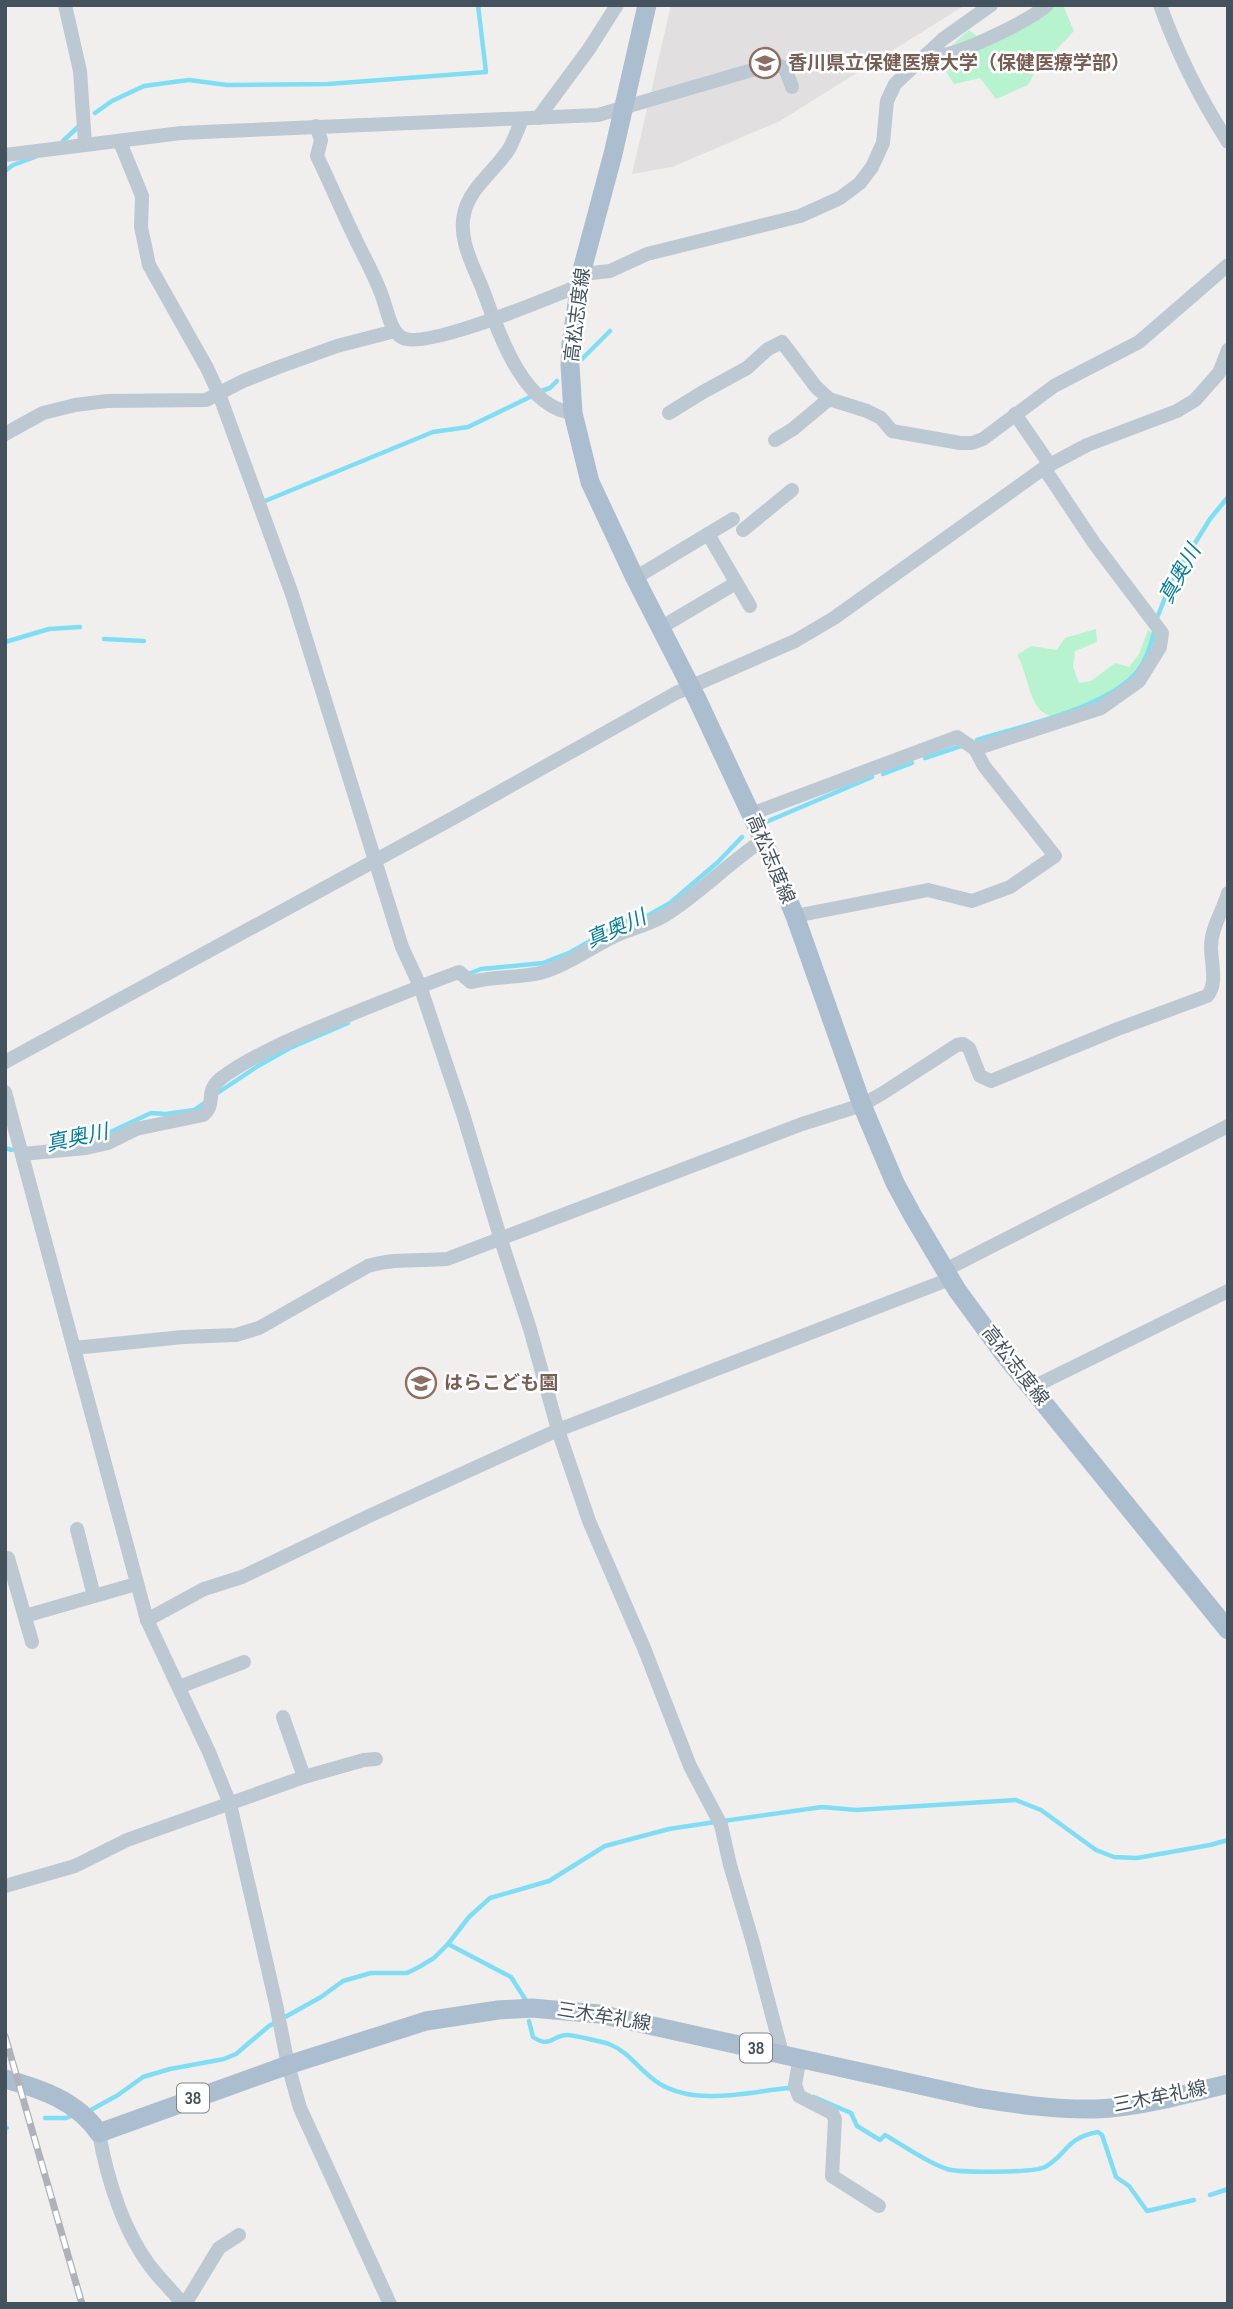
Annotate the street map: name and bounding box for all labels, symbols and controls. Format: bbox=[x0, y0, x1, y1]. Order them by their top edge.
school or university icon: 香川県立保健医療大学（保健医療学部） bbox=[748, 46, 782, 80]
place label: 香川県立保健医療大学（保健医療学部） bbox=[788, 52, 1130, 75]
street label: 高松志度線 bbox=[561, 266, 595, 364]
water label: 真奥川 bbox=[1154, 539, 1207, 608]
street label: 高松志度線 bbox=[741, 811, 799, 907]
water label: 真奥川 bbox=[582, 904, 652, 953]
water label: 真奥川 bbox=[44, 1119, 112, 1157]
street label: 高松志度線 bbox=[977, 1321, 1053, 1411]
school or university icon: はらこども園 bbox=[404, 1366, 438, 1400]
place label: はらこども園 bbox=[444, 1372, 558, 1395]
street label: 三木牟礼線 bbox=[555, 1998, 653, 2036]
road number: 38 bbox=[740, 2034, 772, 2062]
street label: 三木牟礼線 bbox=[1111, 2077, 1209, 2117]
road number: 38 bbox=[177, 2084, 209, 2112]

